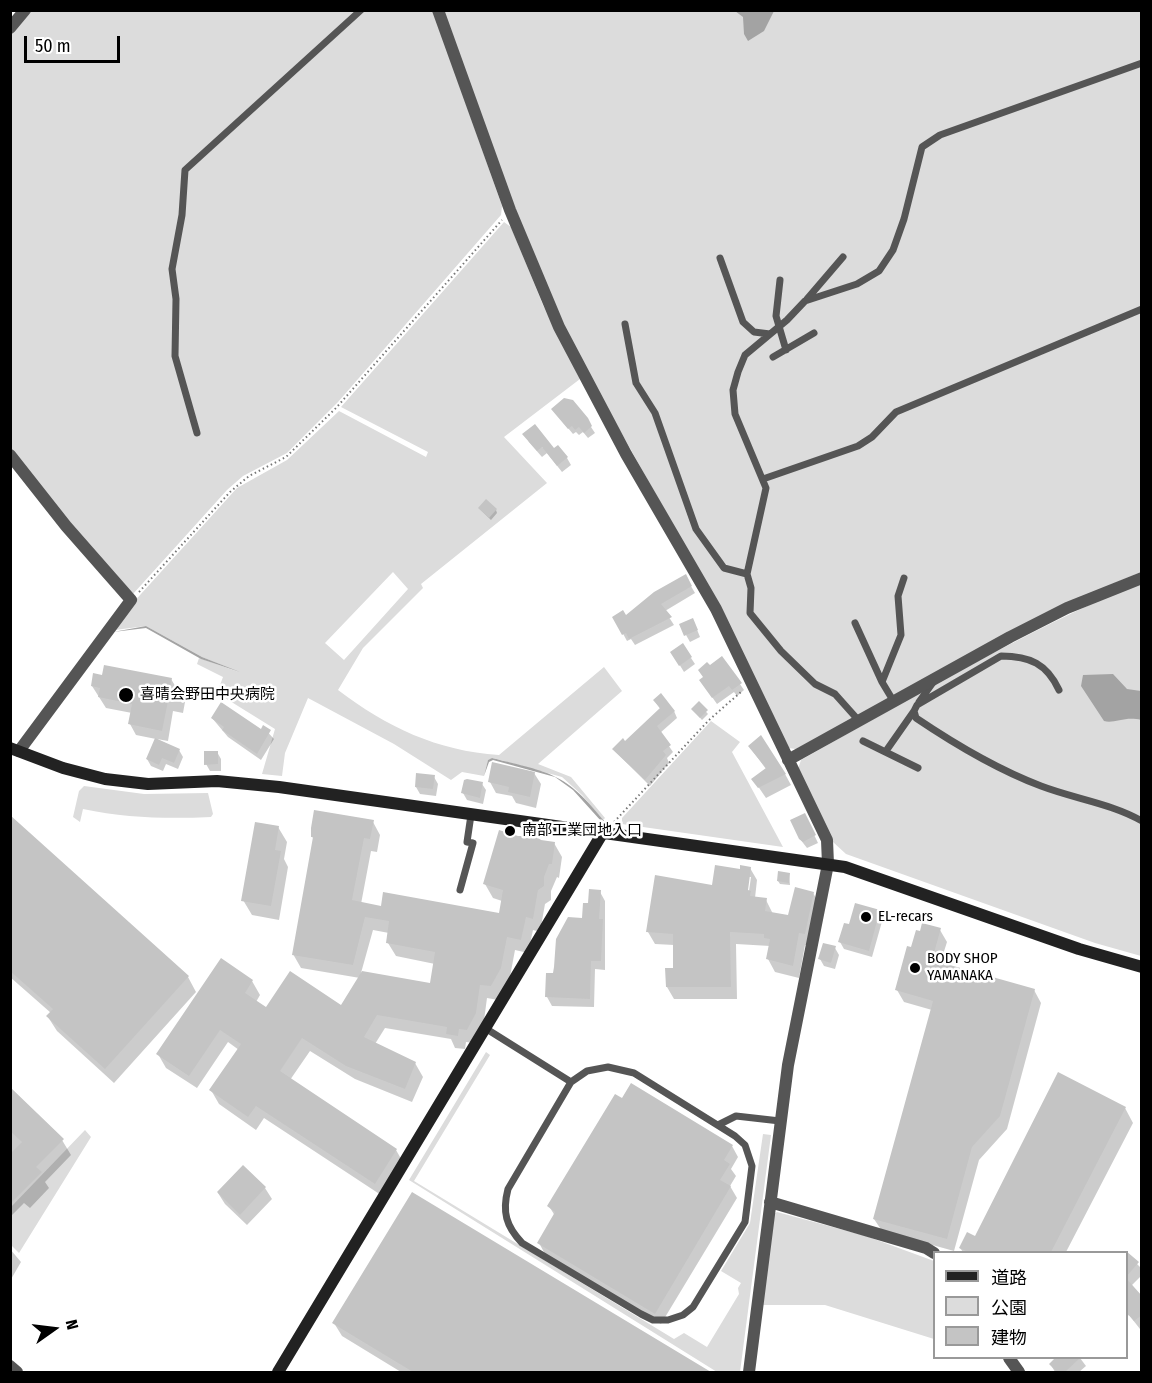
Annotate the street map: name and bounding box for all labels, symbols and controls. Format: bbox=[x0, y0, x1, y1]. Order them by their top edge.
scale bar bbox=[27, 24, 123, 62]
text: 50 m bbox=[35, 35, 71, 57]
marker: 喜晴会野田中央病院 bbox=[117, 686, 135, 704]
place label: 喜晴会野田中央病院 bbox=[140, 686, 275, 704]
place label: 南部工業団地入口 bbox=[522, 822, 642, 840]
marker: 南部工業団地入口 bbox=[503, 824, 517, 838]
place label: EL-recars bbox=[878, 908, 933, 926]
marker: EL-recars bbox=[859, 910, 873, 924]
place label: BODY SHOP YAMANAKA bbox=[927, 950, 998, 985]
marker: BODY SHOP YAMANAKA bbox=[908, 961, 922, 975]
legend bbox=[933, 1251, 1128, 1359]
text: 道路 bbox=[991, 1267, 1027, 1289]
text: 公園 bbox=[991, 1297, 1027, 1319]
north arrow bbox=[24, 1299, 84, 1359]
text: N bbox=[62, 1318, 82, 1331]
text: 建物 bbox=[991, 1327, 1027, 1349]

